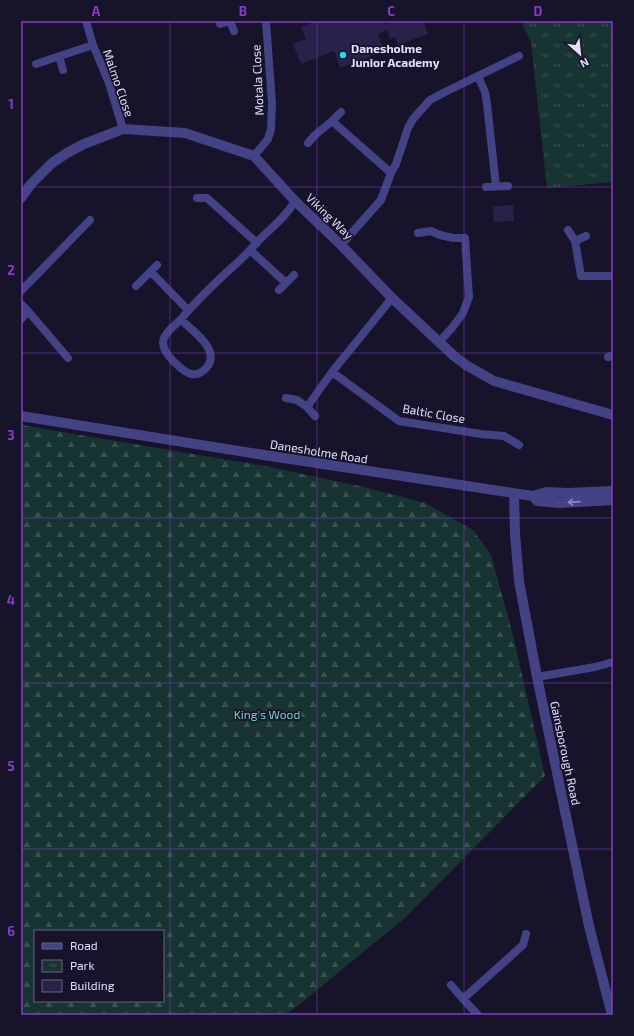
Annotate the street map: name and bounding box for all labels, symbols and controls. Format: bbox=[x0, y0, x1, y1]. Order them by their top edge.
text: A bbox=[92, 3, 101, 19]
text: B bbox=[239, 3, 247, 19]
text: C bbox=[387, 3, 395, 19]
text: D bbox=[534, 3, 543, 19]
north arrow bbox=[560, 34, 600, 74]
place label: Danesholme Junior Academy bbox=[351, 41, 440, 70]
street label: Motala Close bbox=[248, 44, 266, 116]
street label: Malmo Close bbox=[101, 47, 137, 119]
marker: Danesholme Junior Academy bbox=[338, 50, 348, 60]
text: N bbox=[578, 56, 591, 71]
text: 1 bbox=[8, 96, 14, 112]
street label: Viking Way bbox=[304, 190, 357, 242]
text: 2 bbox=[7, 262, 15, 278]
street label: Baltic Close bbox=[402, 401, 466, 425]
text: 3 bbox=[7, 427, 15, 443]
street label: Danesholme Road bbox=[269, 436, 369, 466]
one-way arrow bbox=[568, 498, 581, 505]
text: 4 bbox=[7, 592, 15, 608]
street label: Gainsborough Road bbox=[548, 700, 584, 806]
park label: King's Wood bbox=[234, 707, 300, 721]
text: 5 bbox=[7, 758, 15, 774]
text: 6 bbox=[7, 923, 15, 939]
legend bbox=[34, 930, 164, 1002]
text: Road bbox=[70, 938, 98, 952]
text: Park bbox=[70, 958, 95, 972]
text: Building bbox=[70, 978, 115, 992]

